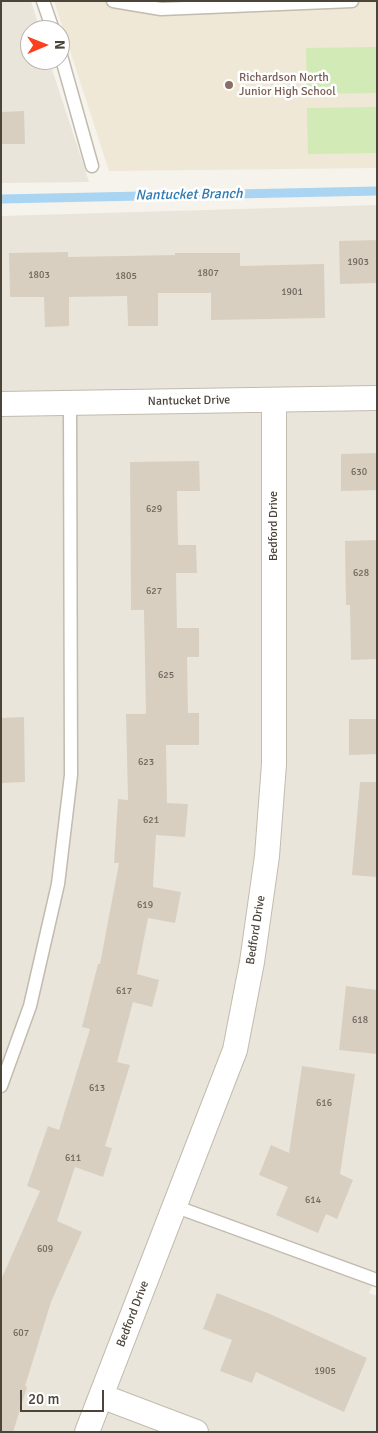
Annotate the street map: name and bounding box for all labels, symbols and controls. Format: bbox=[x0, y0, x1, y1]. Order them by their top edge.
north arrow bbox=[20, 20, 70, 70]
text: N bbox=[51, 40, 68, 50]
place label: Richardson North Junior High School bbox=[239, 71, 336, 99]
marker: Richardson North Junior High School bbox=[223, 79, 235, 91]
water label: Nantucket Branch bbox=[135, 186, 243, 204]
house number: 1903 bbox=[347, 256, 369, 268]
house number: 1807 bbox=[197, 267, 219, 279]
house number: 1803 bbox=[28, 269, 50, 281]
house number: 1805 bbox=[115, 270, 137, 282]
house number: 1901 bbox=[281, 286, 303, 298]
street label: Nantucket Drive bbox=[148, 393, 230, 409]
house number: 630 bbox=[351, 466, 367, 478]
street label: Bedford Drive bbox=[267, 491, 281, 561]
house number: 629 bbox=[146, 503, 162, 515]
house number: 628 bbox=[353, 567, 369, 579]
house number: 627 bbox=[146, 585, 162, 597]
house number: 625 bbox=[158, 669, 174, 681]
house number: 623 bbox=[138, 756, 154, 768]
house number: 621 bbox=[143, 814, 159, 826]
street label: Bedford Drive bbox=[243, 894, 269, 966]
house number: 619 bbox=[137, 899, 153, 911]
house number: 617 bbox=[116, 985, 132, 997]
house number: 618 bbox=[352, 1014, 368, 1026]
house number: 613 bbox=[89, 1082, 105, 1094]
house number: 616 bbox=[316, 1097, 332, 1109]
house number: 611 bbox=[65, 1152, 81, 1164]
house number: 614 bbox=[305, 1194, 321, 1206]
house number: 609 bbox=[37, 1243, 53, 1255]
street label: Bedford Drive bbox=[114, 1279, 152, 1349]
house number: 607 bbox=[13, 1327, 29, 1339]
house number: 1905 bbox=[314, 1365, 336, 1377]
scale bar bbox=[22, 1380, 106, 1412]
text: 20 m bbox=[28, 1390, 59, 1408]

